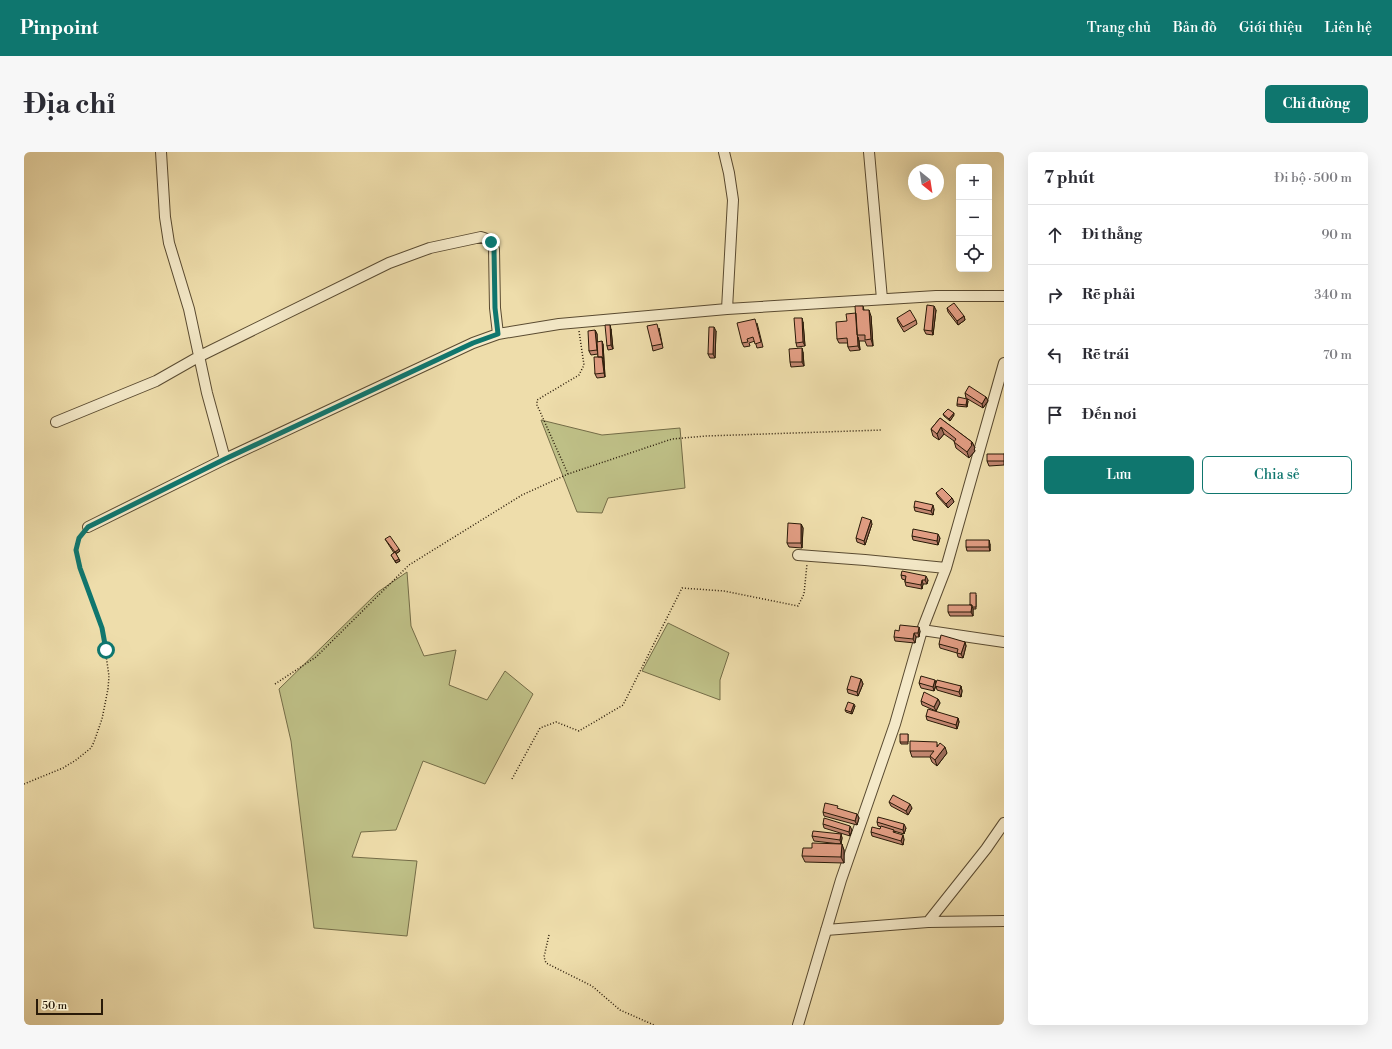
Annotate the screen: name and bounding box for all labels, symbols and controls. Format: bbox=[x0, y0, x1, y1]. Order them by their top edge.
text: Pinpoint bbox=[20, 16, 99, 40]
text: Trang chủ bbox=[1087, 19, 1151, 37]
text: Bản đồ bbox=[1173, 19, 1217, 37]
text: Giới thiệu bbox=[1239, 19, 1302, 37]
text: Liên hệ bbox=[1324, 19, 1372, 37]
button: Chỉ đường bbox=[1265, 85, 1368, 123]
text: Địa chỉ bbox=[24, 87, 116, 122]
north arrow bbox=[908, 164, 944, 200]
map controls bbox=[956, 164, 992, 272]
button: + bbox=[956, 164, 992, 200]
text: 7 phút bbox=[1044, 167, 1095, 189]
text: Đi bộ · 500 m bbox=[1274, 170, 1352, 186]
button: − bbox=[956, 200, 992, 236]
icon: ahead bbox=[1044, 224, 1066, 246]
text: Đi thẳng bbox=[1082, 225, 1142, 244]
text: 90 m bbox=[1321, 227, 1352, 243]
route end bbox=[482, 233, 500, 251]
button: locate bbox=[956, 236, 992, 272]
icon: right bbox=[1044, 284, 1066, 306]
text: Rẽ phải bbox=[1082, 285, 1135, 304]
text: 340 m bbox=[1314, 287, 1352, 303]
icon: left bbox=[1044, 344, 1066, 366]
text: Rẽ trái bbox=[1082, 345, 1129, 364]
text: 70 m bbox=[1323, 347, 1352, 363]
icon: arrive bbox=[1044, 404, 1066, 426]
text: Đến nơi bbox=[1082, 405, 1136, 424]
button: Lưu bbox=[1044, 456, 1194, 494]
button: Chia sẻ bbox=[1202, 456, 1352, 494]
route start bbox=[97, 641, 115, 659]
scale bar bbox=[36, 997, 103, 1016]
text: 50 m bbox=[42, 999, 67, 1013]

